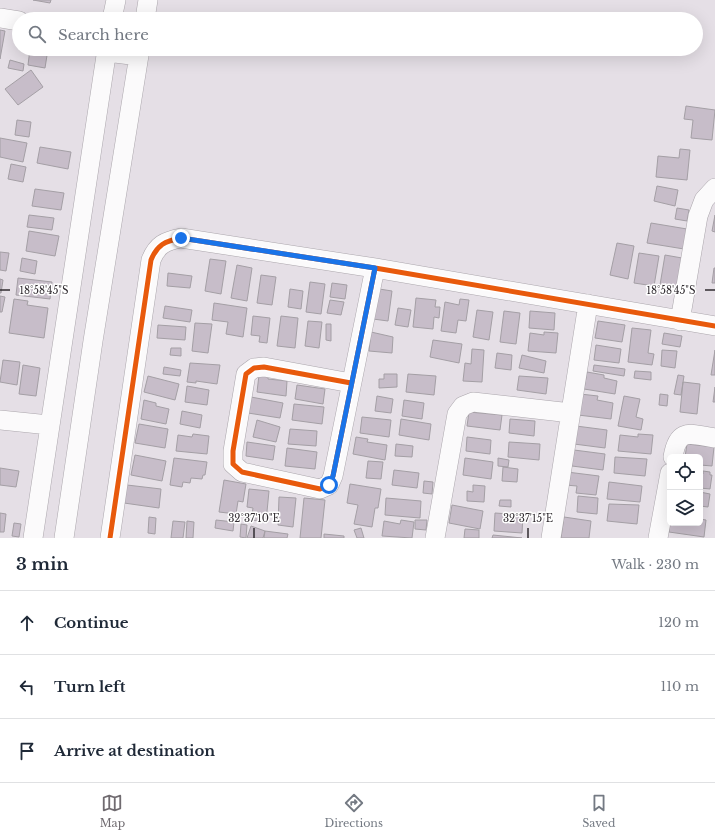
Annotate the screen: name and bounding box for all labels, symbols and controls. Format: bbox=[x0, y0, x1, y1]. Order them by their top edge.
search box bbox=[12, 12, 703, 56]
icon: search bbox=[26, 23, 48, 45]
text: Search here bbox=[58, 25, 149, 44]
route end bbox=[172, 229, 190, 247]
text: 18°58'45"S bbox=[20, 284, 68, 297]
text: 18°58'45"S bbox=[647, 284, 695, 297]
map controls bbox=[667, 454, 703, 526]
button: locate bbox=[667, 454, 703, 490]
route start bbox=[320, 476, 338, 494]
button: layers bbox=[667, 490, 703, 526]
text: 32°37'10"E bbox=[228, 512, 280, 525]
text: 32°37'15"E bbox=[503, 512, 553, 525]
text: 3 min bbox=[16, 554, 69, 575]
text: Walk · 230 m bbox=[611, 556, 699, 573]
icon: ahead bbox=[16, 612, 38, 634]
text: Continue bbox=[54, 613, 129, 632]
text: 120 m bbox=[658, 614, 699, 631]
icon: left bbox=[16, 676, 38, 698]
text: Turn left bbox=[54, 677, 125, 696]
text: 110 m bbox=[660, 678, 699, 695]
icon: arrive bbox=[16, 740, 38, 762]
text: Arrive at destination bbox=[54, 741, 215, 760]
tab: Map bbox=[100, 792, 125, 830]
tab: Directions bbox=[324, 792, 383, 830]
tab: Saved bbox=[582, 792, 615, 830]

